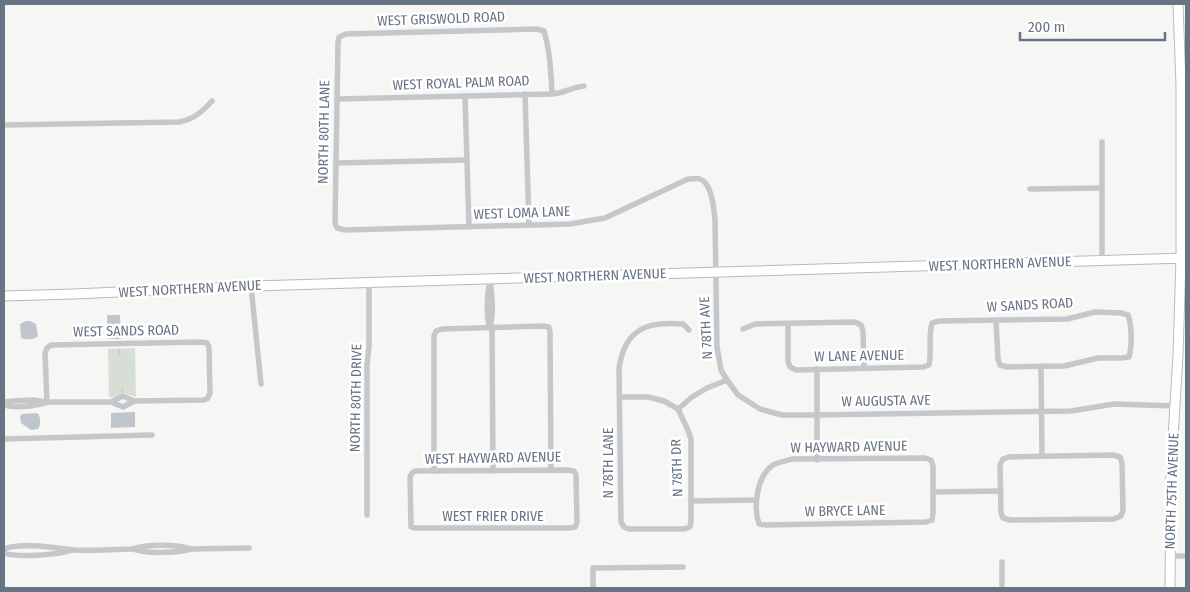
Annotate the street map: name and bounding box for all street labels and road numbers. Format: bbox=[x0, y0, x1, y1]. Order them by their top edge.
street label: WEST GRISWOLD ROAD bbox=[377, 8, 505, 30]
street label: WEST ROYAL PALM ROAD bbox=[392, 72, 530, 94]
street label: NORTH 80TH LANE bbox=[315, 80, 333, 184]
street label: WEST LOMA LANE bbox=[473, 203, 571, 223]
street label: WEST NORTHERN AVENUE bbox=[928, 253, 1072, 275]
street label: WEST NORTHERN AVENUE bbox=[523, 265, 667, 287]
street label: WEST NORTHERN AVENUE bbox=[118, 277, 262, 301]
street label: W SANDS ROAD bbox=[986, 294, 1074, 316]
street label: N 78TH AVE bbox=[696, 296, 716, 360]
street label: WEST SANDS ROAD bbox=[73, 322, 179, 340]
street label: NORTH 80TH DRIVE bbox=[347, 343, 365, 452]
street label: W LANE AVENUE bbox=[814, 347, 904, 365]
street label: W AUGUSTA AVE bbox=[841, 392, 931, 410]
street label: N 78TH LANE bbox=[600, 427, 617, 498]
street label: NORTH 75TH AVENUE bbox=[1161, 432, 1183, 550]
street label: W HAYWARD AVENUE bbox=[790, 437, 908, 457]
street label: N 78TH DR bbox=[667, 438, 687, 497]
street label: WEST HAYWARD AVENUE bbox=[425, 448, 562, 468]
street label: W BRYCE LANE bbox=[804, 502, 886, 520]
street label: WEST FRIER DRIVE bbox=[442, 508, 544, 525]

